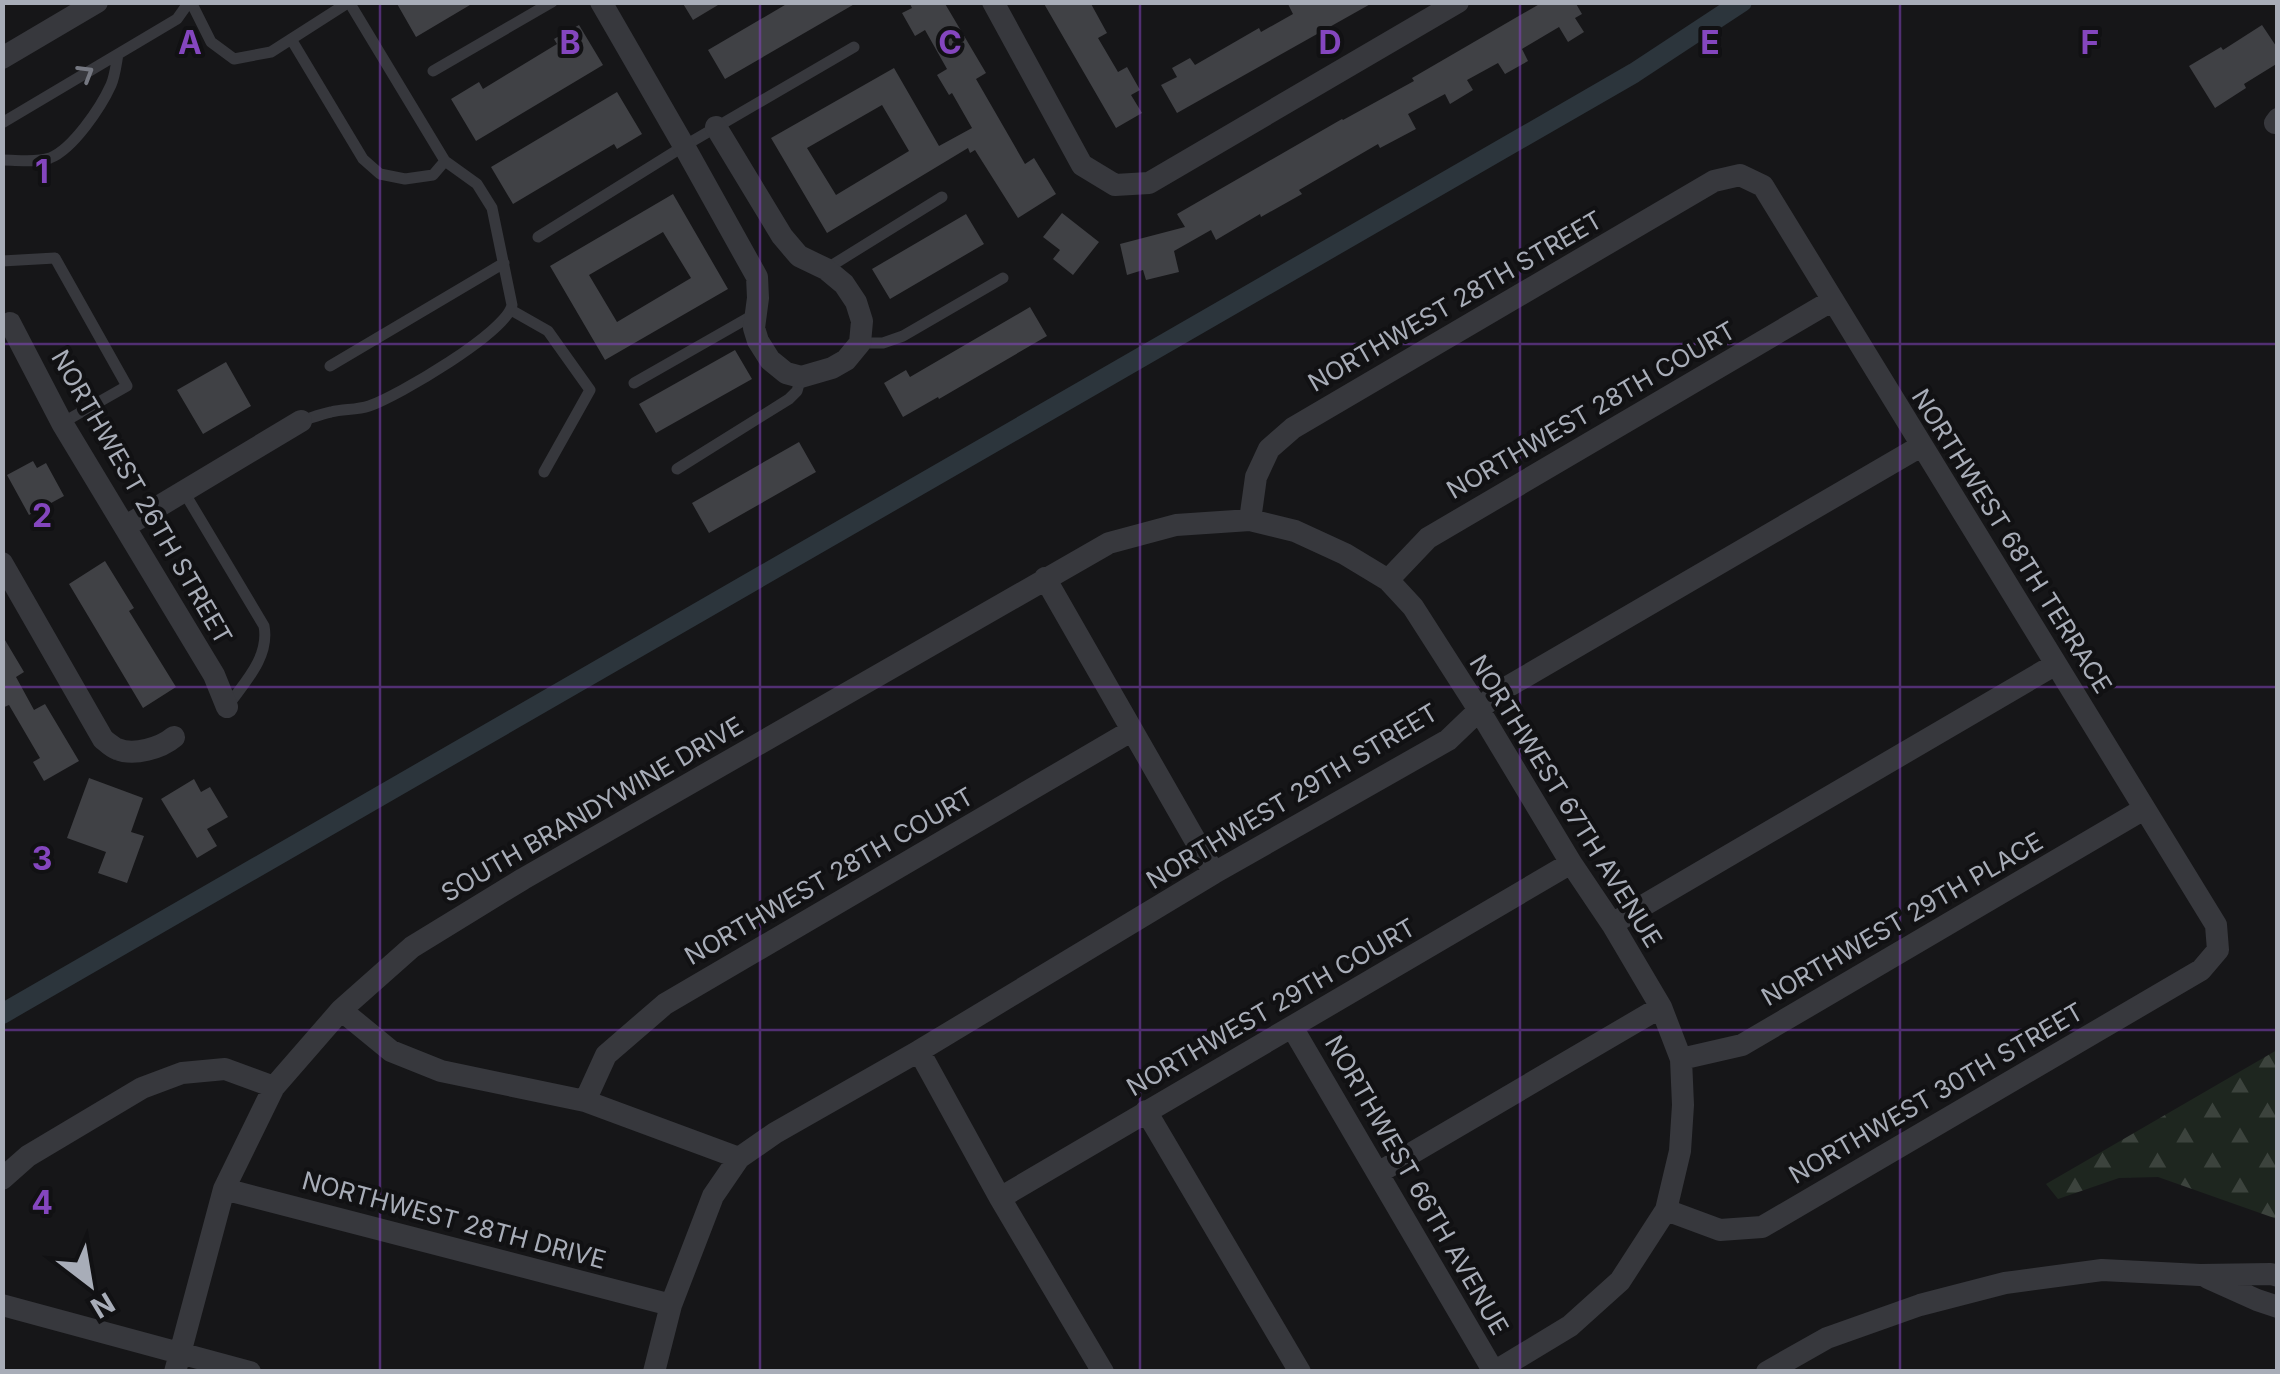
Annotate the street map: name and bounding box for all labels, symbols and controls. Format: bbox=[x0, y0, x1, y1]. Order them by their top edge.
text: A bbox=[178, 23, 202, 62]
text: B bbox=[559, 23, 581, 62]
text: C bbox=[938, 23, 962, 62]
text: D bbox=[1318, 23, 1342, 62]
text: E bbox=[1700, 23, 1720, 62]
text: F bbox=[2081, 23, 2099, 62]
one-way arrow bbox=[75, 66, 93, 85]
text: 1 bbox=[35, 152, 49, 191]
street label: NORTHWEST 28TH STREET bbox=[1303, 204, 1607, 398]
street label: NORTHWEST 28TH COURT bbox=[1441, 315, 1741, 505]
street label: NORTHWEST 26TH STREET bbox=[45, 345, 239, 649]
street label: NORTHWEST 68TH TERRACE bbox=[1906, 383, 2118, 699]
text: 2 bbox=[32, 496, 52, 535]
street label: NORTHWEST 67TH AVENUE bbox=[1463, 649, 1669, 953]
street label: NORTHWEST 29TH STREET bbox=[1141, 697, 1443, 895]
street label: SOUTH BRANDYWINE DRIVE bbox=[436, 710, 748, 908]
street label: NORTHWEST 28TH COURT bbox=[679, 781, 979, 971]
street label: NORTHWEST 29TH PLACE bbox=[1756, 826, 2048, 1012]
text: 3 bbox=[32, 839, 52, 878]
street label: NORTHWEST 29TH COURT bbox=[1121, 912, 1421, 1102]
street label: NORTHWEST 30TH STREET bbox=[1783, 996, 2089, 1190]
street label: NORTHWEST 66TH AVENUE bbox=[1319, 1030, 1515, 1340]
street label: NORTHWEST 28TH DRIVE bbox=[299, 1165, 609, 1275]
text: 4 bbox=[31, 1183, 53, 1222]
north arrow bbox=[40, 1234, 140, 1334]
text: N bbox=[85, 1285, 121, 1325]

